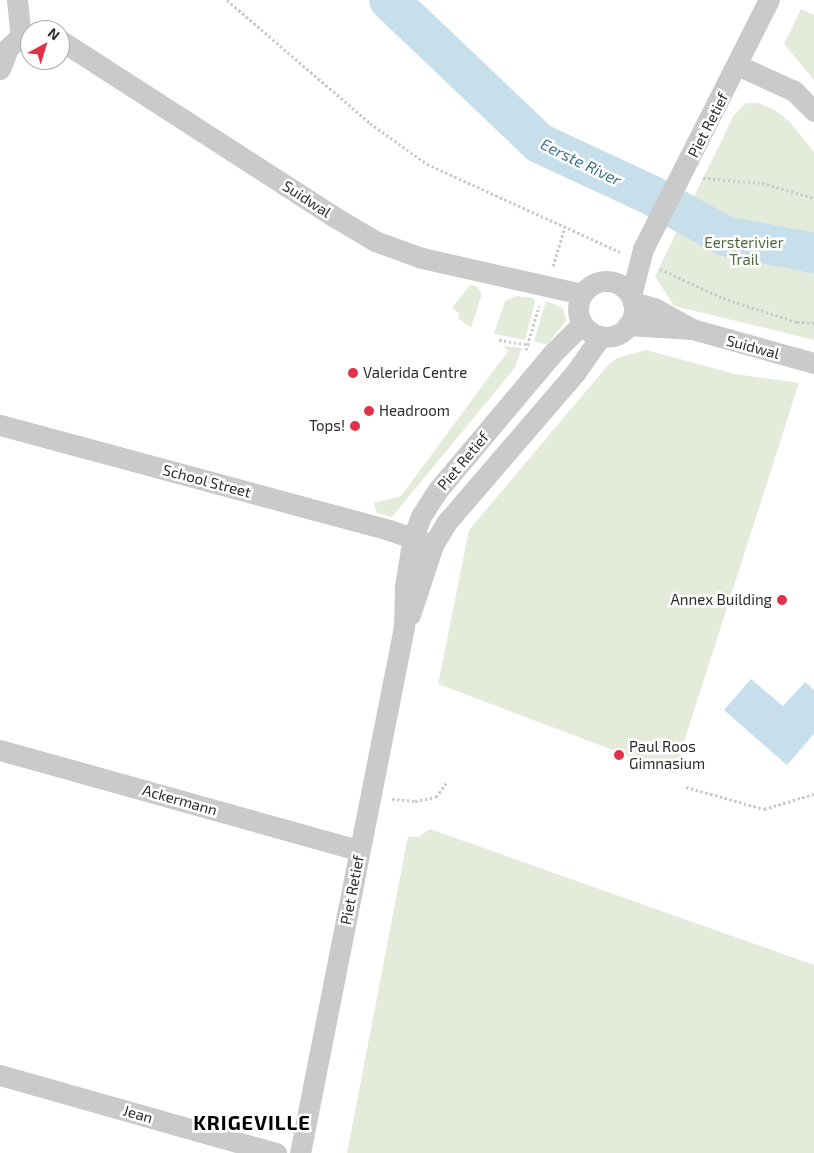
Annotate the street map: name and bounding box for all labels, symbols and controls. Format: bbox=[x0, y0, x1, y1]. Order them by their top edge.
north arrow bbox=[20, 20, 70, 70]
text: N bbox=[45, 24, 63, 44]
street label: Piet Retief bbox=[684, 90, 732, 160]
water label: Eerste River bbox=[538, 134, 624, 190]
street label: Suidwal bbox=[279, 177, 335, 221]
park label: Eersterivier Trail bbox=[704, 233, 784, 268]
street label: Suidwal bbox=[724, 331, 782, 363]
place label: Valerida Centre bbox=[363, 364, 467, 382]
marker: Valerida Centre bbox=[347, 367, 359, 379]
place label: Headroom bbox=[379, 402, 450, 420]
marker: Headroom bbox=[363, 405, 375, 417]
place label: Tops! bbox=[309, 417, 345, 435]
marker: Tops! bbox=[349, 420, 361, 432]
street label: Piet Retief bbox=[434, 428, 492, 494]
street label: School Street bbox=[161, 461, 253, 501]
place label: Annex Building bbox=[670, 591, 772, 609]
marker: Annex Building bbox=[776, 594, 788, 606]
place label: Paul Roos Gimnasium bbox=[629, 737, 705, 772]
marker: Paul Roos Gimnasium bbox=[613, 749, 625, 761]
street label: Ackermann bbox=[141, 781, 219, 819]
street label: Piet Retief bbox=[336, 854, 368, 926]
street label: Jean bbox=[121, 1101, 155, 1127]
district label: KRIGEVILLE bbox=[192, 1110, 312, 1134]

